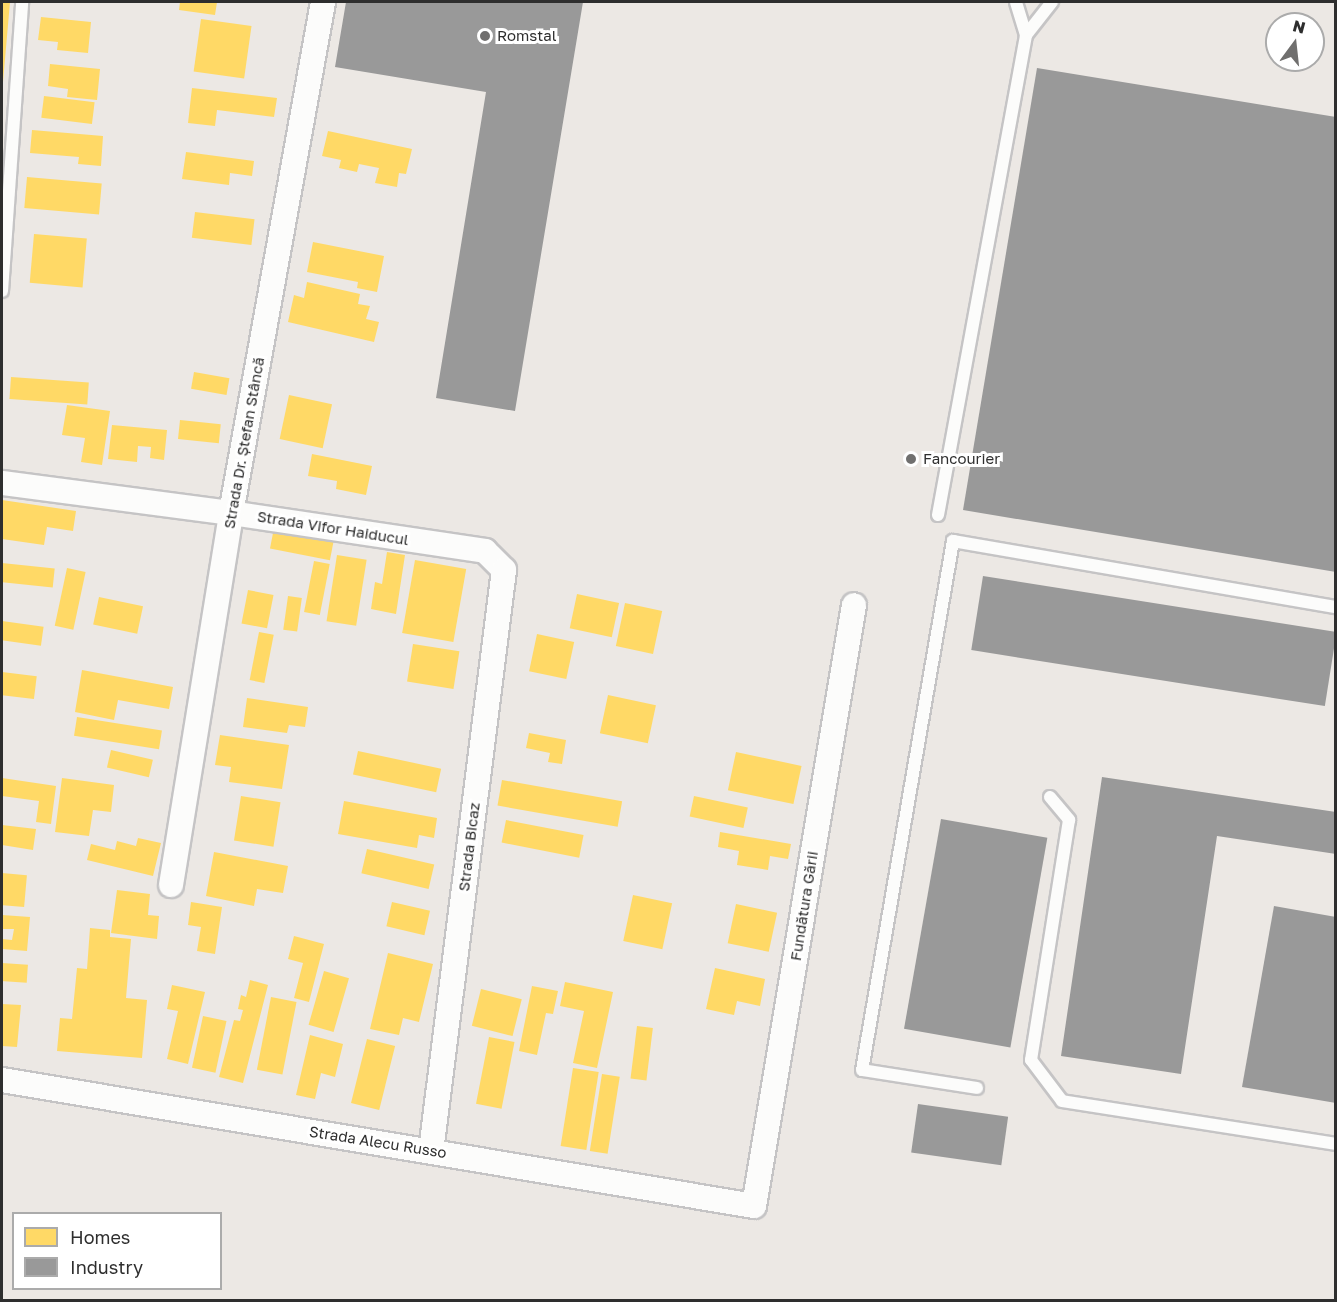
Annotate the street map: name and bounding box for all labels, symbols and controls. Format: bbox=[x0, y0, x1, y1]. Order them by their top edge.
north arrow bbox=[1265, 12, 1325, 72]
text: N bbox=[1291, 15, 1308, 38]
place label: Romstal bbox=[497, 27, 557, 45]
marker: Romstal bbox=[478, 29, 492, 43]
street label: Strada Dr. Ștefan Stâncă bbox=[220, 356, 268, 530]
place label: Fancourier bbox=[923, 450, 1000, 468]
marker: Fancourier bbox=[904, 452, 918, 466]
street label: Strada Vifor Haiducul bbox=[256, 507, 410, 549]
street label: Strada Bicaz bbox=[455, 802, 483, 892]
street label: Fundătura Gării bbox=[786, 850, 822, 962]
street label: Strada Alecu Russo bbox=[308, 1122, 448, 1162]
legend bbox=[12, 1212, 222, 1290]
text: Homes bbox=[70, 1226, 130, 1248]
text: Industry bbox=[70, 1256, 143, 1278]

